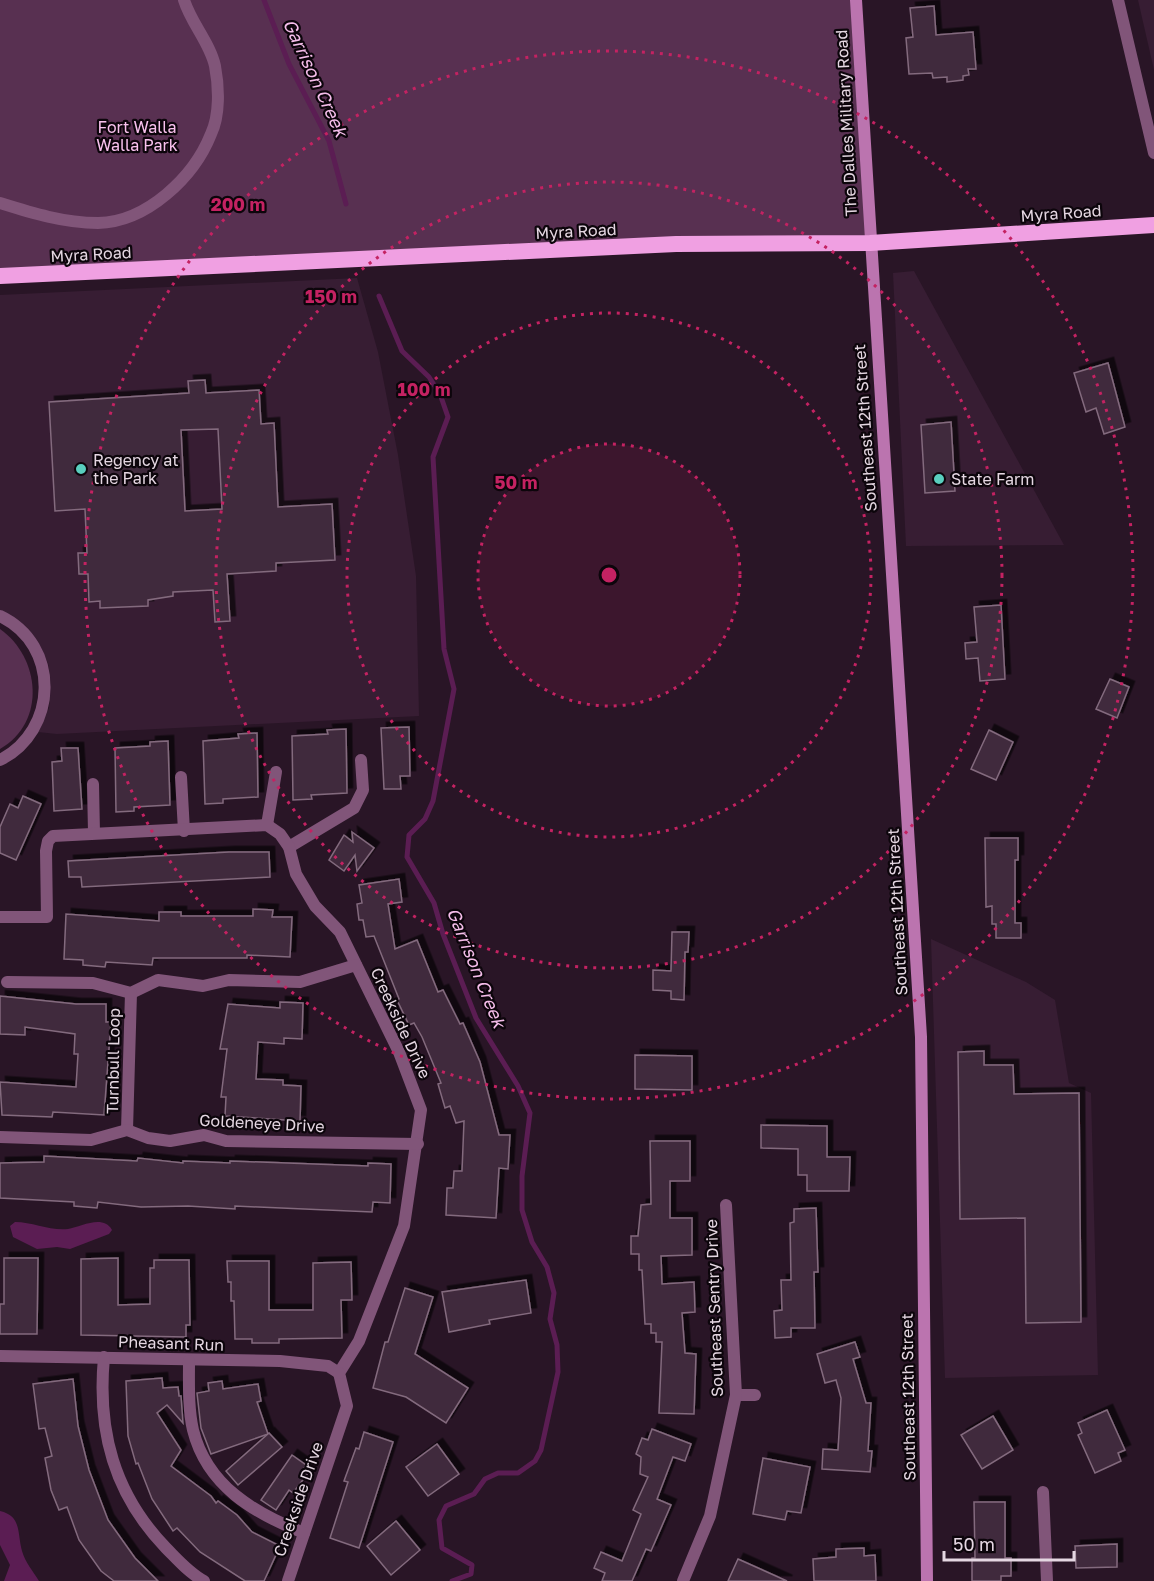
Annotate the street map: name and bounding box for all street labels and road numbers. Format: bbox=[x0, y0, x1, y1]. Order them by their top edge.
street label: The Dalles Military Road bbox=[831, 29, 861, 217]
street label: Myra Road bbox=[1020, 200, 1102, 226]
street label: Myra Road bbox=[535, 219, 617, 243]
street label: Myra Road bbox=[50, 242, 132, 266]
street label: Southeast 12th Street bbox=[849, 344, 881, 512]
street label: Southeast 12th Street bbox=[883, 828, 911, 996]
street label: Creekside Drive bbox=[367, 964, 435, 1082]
street label: Turnbull Loop bbox=[102, 1008, 124, 1114]
street label: Goldeneye Drive bbox=[199, 1110, 325, 1136]
street label: Southeast Sentry Drive bbox=[701, 1219, 727, 1397]
street label: Southeast 12th Street bbox=[897, 1313, 919, 1481]
street label: Pheasant Run bbox=[118, 1331, 224, 1355]
street label: Creekside Drive bbox=[269, 1439, 327, 1559]

